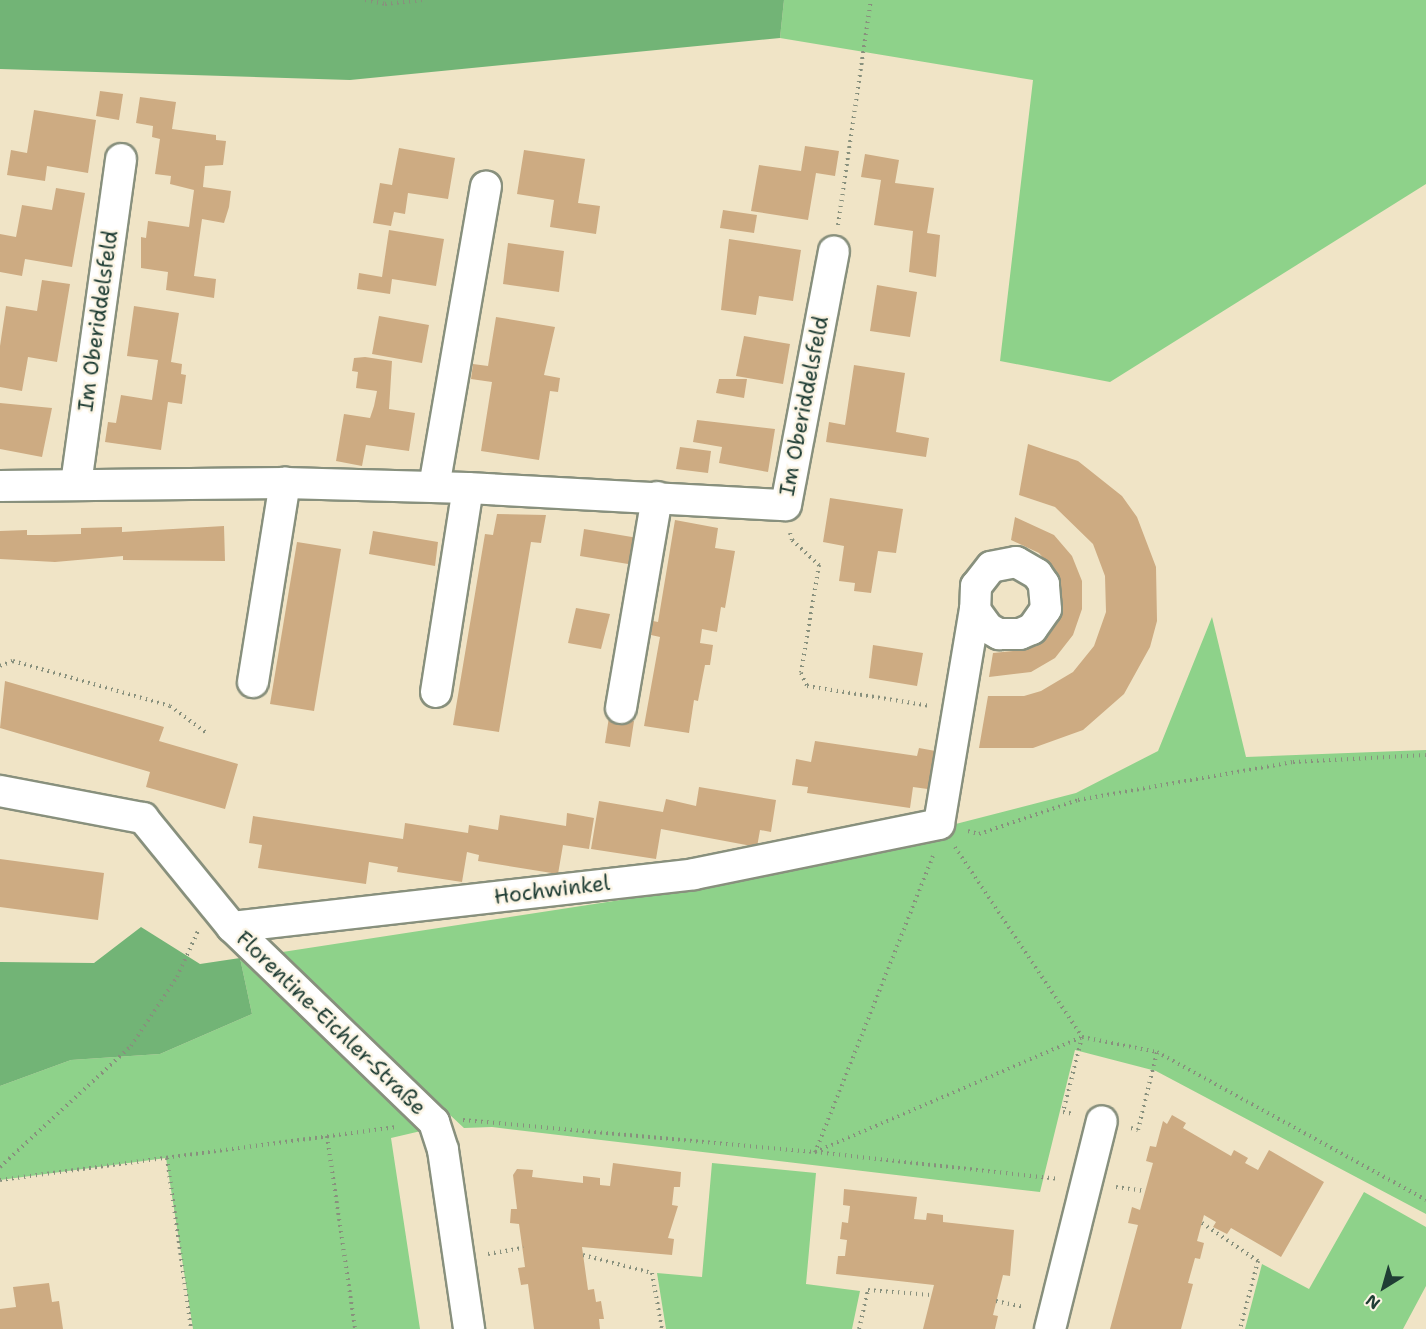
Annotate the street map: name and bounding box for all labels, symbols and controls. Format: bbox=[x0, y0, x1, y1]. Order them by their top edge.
street label: Im Oberiddelsfeld bbox=[73, 229, 123, 413]
street label: Im Oberiddelsfeld bbox=[774, 314, 834, 498]
street label: Hochwinkel bbox=[493, 870, 611, 910]
street label: Florentine-Eichler-Straße bbox=[231, 926, 431, 1120]
north arrow bbox=[1354, 1257, 1414, 1317]
text: N bbox=[1361, 1290, 1384, 1314]

